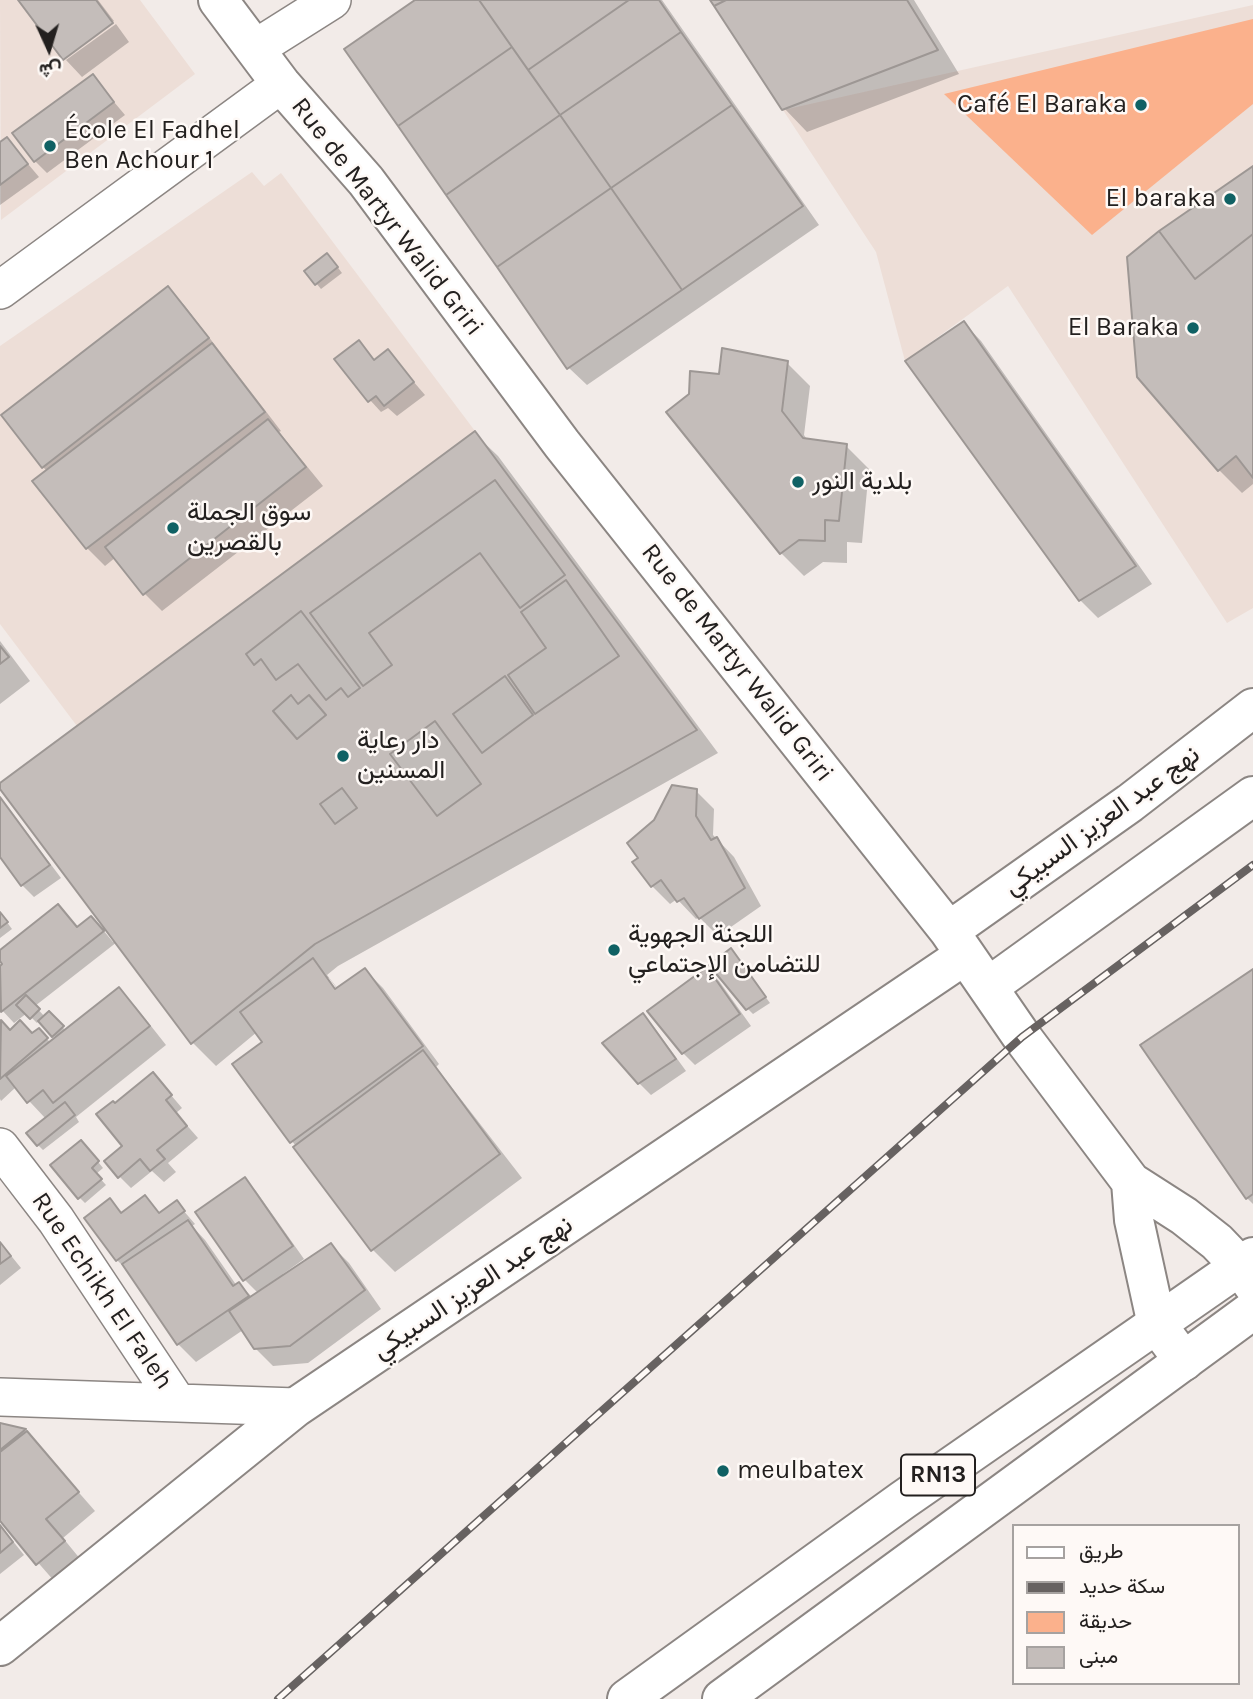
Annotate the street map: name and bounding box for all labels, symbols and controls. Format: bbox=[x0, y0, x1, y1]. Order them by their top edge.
north arrow bbox=[14, 14, 84, 84]
text: ش bbox=[38, 58, 63, 82]
place label: Café El Baraka bbox=[957, 89, 1127, 121]
street label: Rue de Martyr Walid Griri bbox=[284, 92, 490, 342]
marker: Café El Baraka bbox=[1133, 97, 1149, 113]
place label: École El Fadhel Ben Achour 1 bbox=[64, 115, 240, 176]
marker: École El Fadhel Ben Achour 1 bbox=[42, 138, 58, 154]
place label: El baraka bbox=[1106, 183, 1216, 215]
marker: El baraka bbox=[1222, 191, 1238, 207]
place label: El Baraka bbox=[1068, 312, 1179, 344]
marker: El Baraka bbox=[1185, 320, 1201, 336]
place label: بلدية النور bbox=[812, 466, 912, 498]
marker: بلدية النور bbox=[790, 474, 806, 490]
place label: سوق الجملة بالقصرين bbox=[187, 497, 311, 558]
marker: سوق الجملة بالقصرين bbox=[165, 520, 181, 536]
street label: Rue de Martyr Walid Griri bbox=[634, 538, 840, 788]
place label: دار رعاية المسنين bbox=[357, 725, 445, 786]
street label: نهج عبد العزيز السبيكي bbox=[998, 739, 1206, 903]
marker: دار رعاية المسنين bbox=[335, 748, 351, 764]
place label: اللجنة الجهوية للتضامن الإجتماعي bbox=[628, 919, 821, 981]
marker: اللجنة الجهوية للتضامن الإجتماعي bbox=[606, 942, 622, 958]
street label: Rue Echikh El Faleh bbox=[25, 1187, 179, 1395]
street label: نهج عبد العزيز السبيكي bbox=[367, 1209, 579, 1367]
place label: meulbatex bbox=[737, 1455, 864, 1487]
road number: RN13 bbox=[901, 1455, 975, 1496]
marker: meulbatex bbox=[715, 1463, 731, 1479]
legend bbox=[1012, 1524, 1239, 1685]
text: طريق bbox=[1079, 1539, 1124, 1563]
text: سكة حديد bbox=[1079, 1574, 1165, 1598]
text: حديقة bbox=[1079, 1609, 1132, 1633]
text: مبنى bbox=[1079, 1644, 1118, 1668]

